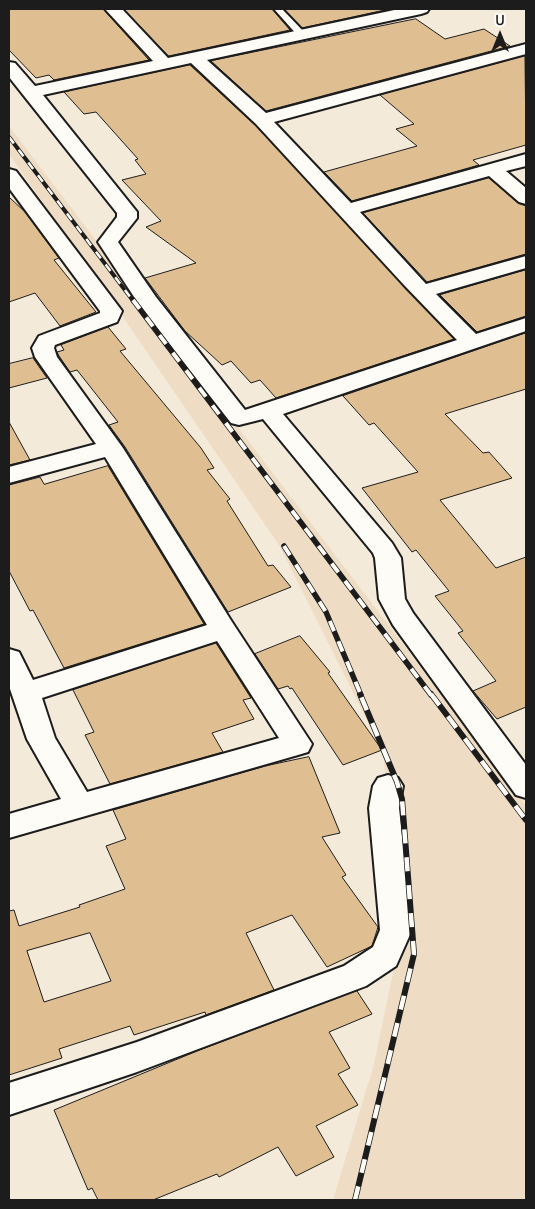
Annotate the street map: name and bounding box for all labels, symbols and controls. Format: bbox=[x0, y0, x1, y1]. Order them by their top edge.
north arrow bbox=[475, 10, 525, 60]
text: U bbox=[495, 11, 505, 29]

